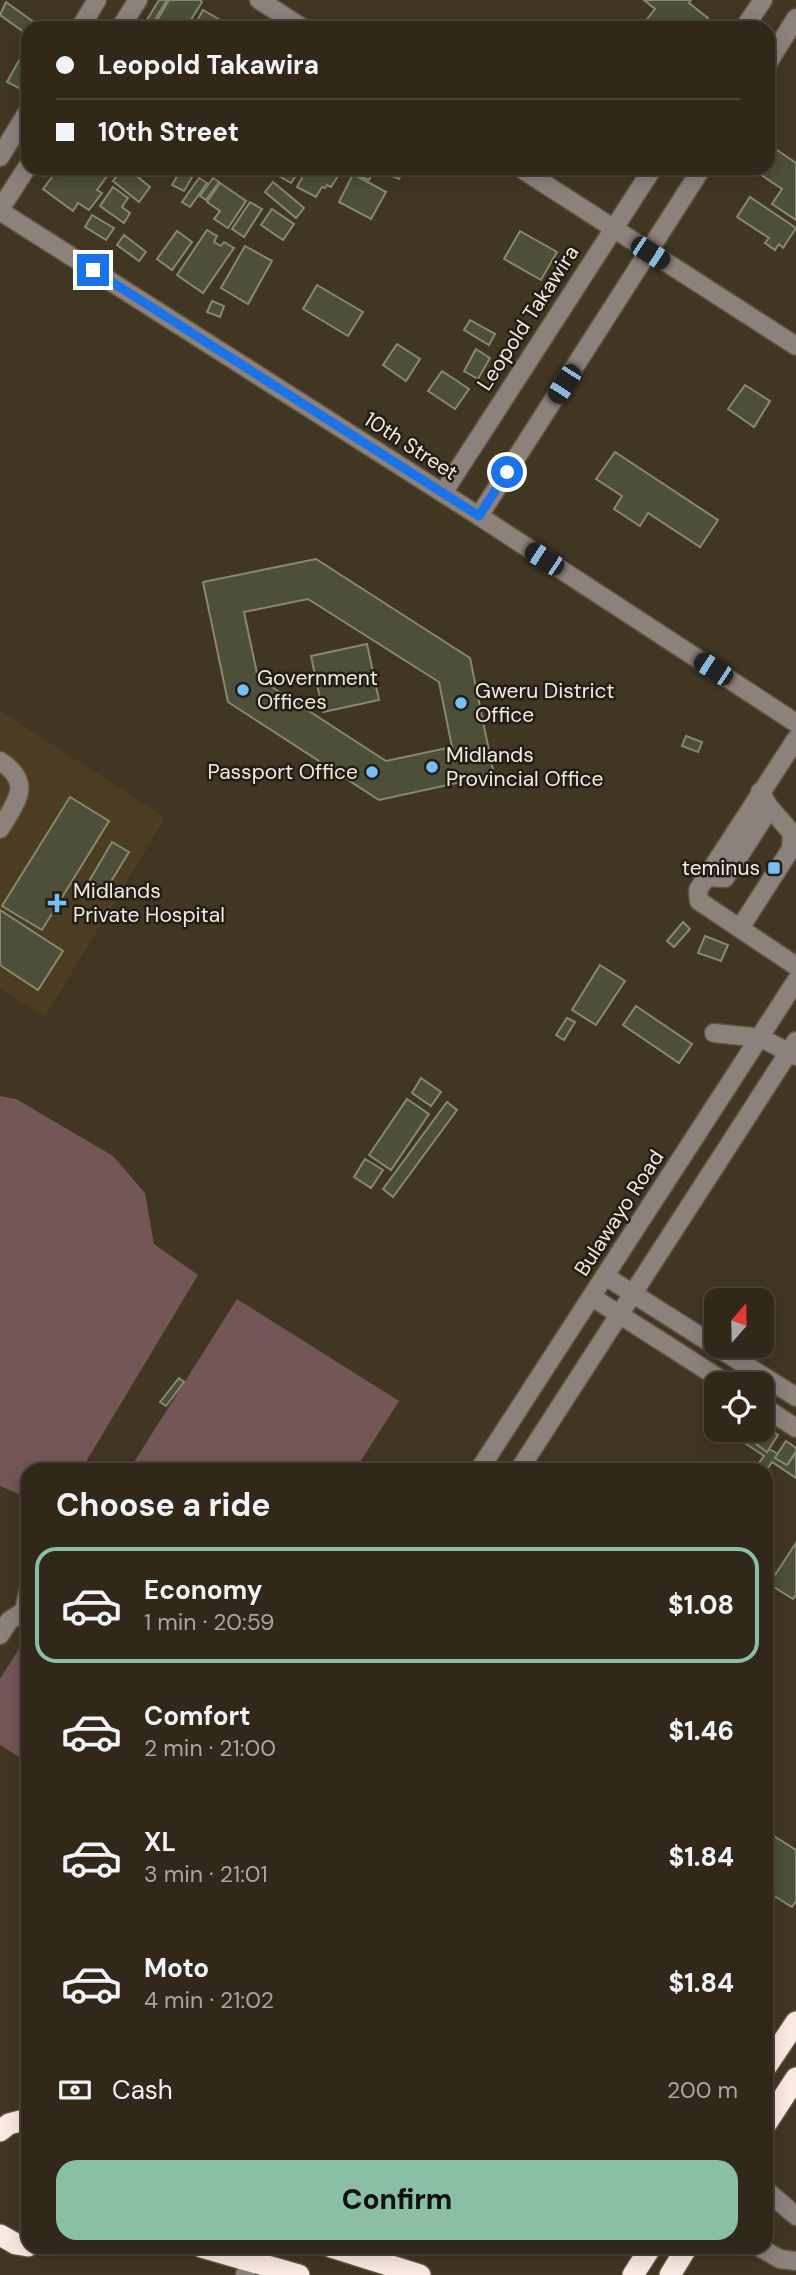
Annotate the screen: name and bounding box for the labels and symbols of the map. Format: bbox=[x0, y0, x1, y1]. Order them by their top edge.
car bbox=[627, 233, 674, 273]
street label: Leopold Takawira bbox=[471, 240, 585, 396]
route end bbox=[77, 254, 109, 286]
car bbox=[544, 361, 585, 407]
street label: 10th Street bbox=[359, 405, 463, 487]
route start bbox=[491, 456, 523, 488]
car bbox=[521, 539, 568, 579]
car bbox=[690, 649, 737, 689]
place label: Government Offices bbox=[257, 664, 378, 716]
place label: Gweru District Office bbox=[475, 677, 614, 729]
marker: Government Offices bbox=[235, 682, 251, 698]
marker: Gweru District Office bbox=[453, 695, 469, 711]
place label: Midlands Provincial Office bbox=[446, 741, 604, 793]
place label: Passport Office bbox=[207, 758, 358, 786]
marker: Midlands Provincial Office bbox=[424, 759, 440, 775]
marker: Passport Office bbox=[364, 764, 380, 780]
place label: teminus bbox=[682, 854, 760, 882]
marker: teminus bbox=[766, 860, 782, 876]
place label: Midlands Private Hospital bbox=[73, 877, 225, 929]
marker: Midlands Private Hospital bbox=[47, 893, 67, 913]
street label: Bulawayo Road bbox=[568, 1145, 670, 1281]
north arrow bbox=[704, 1288, 774, 1358]

